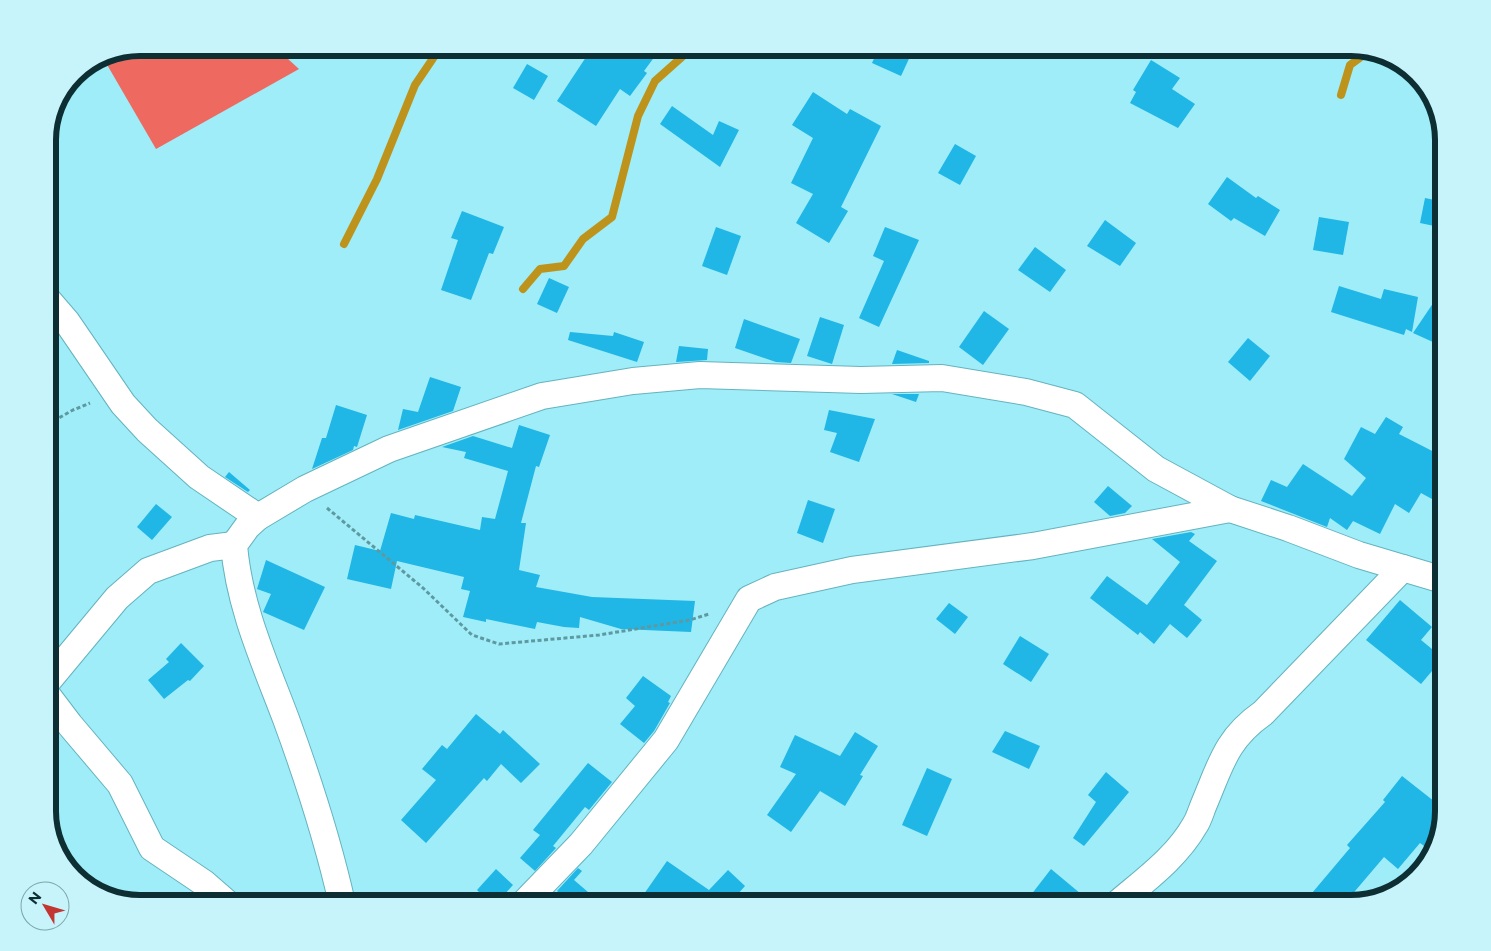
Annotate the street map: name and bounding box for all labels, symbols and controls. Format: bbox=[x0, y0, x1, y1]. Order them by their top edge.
north arrow bbox=[20, 881, 70, 931]
text: N bbox=[24, 888, 45, 908]

